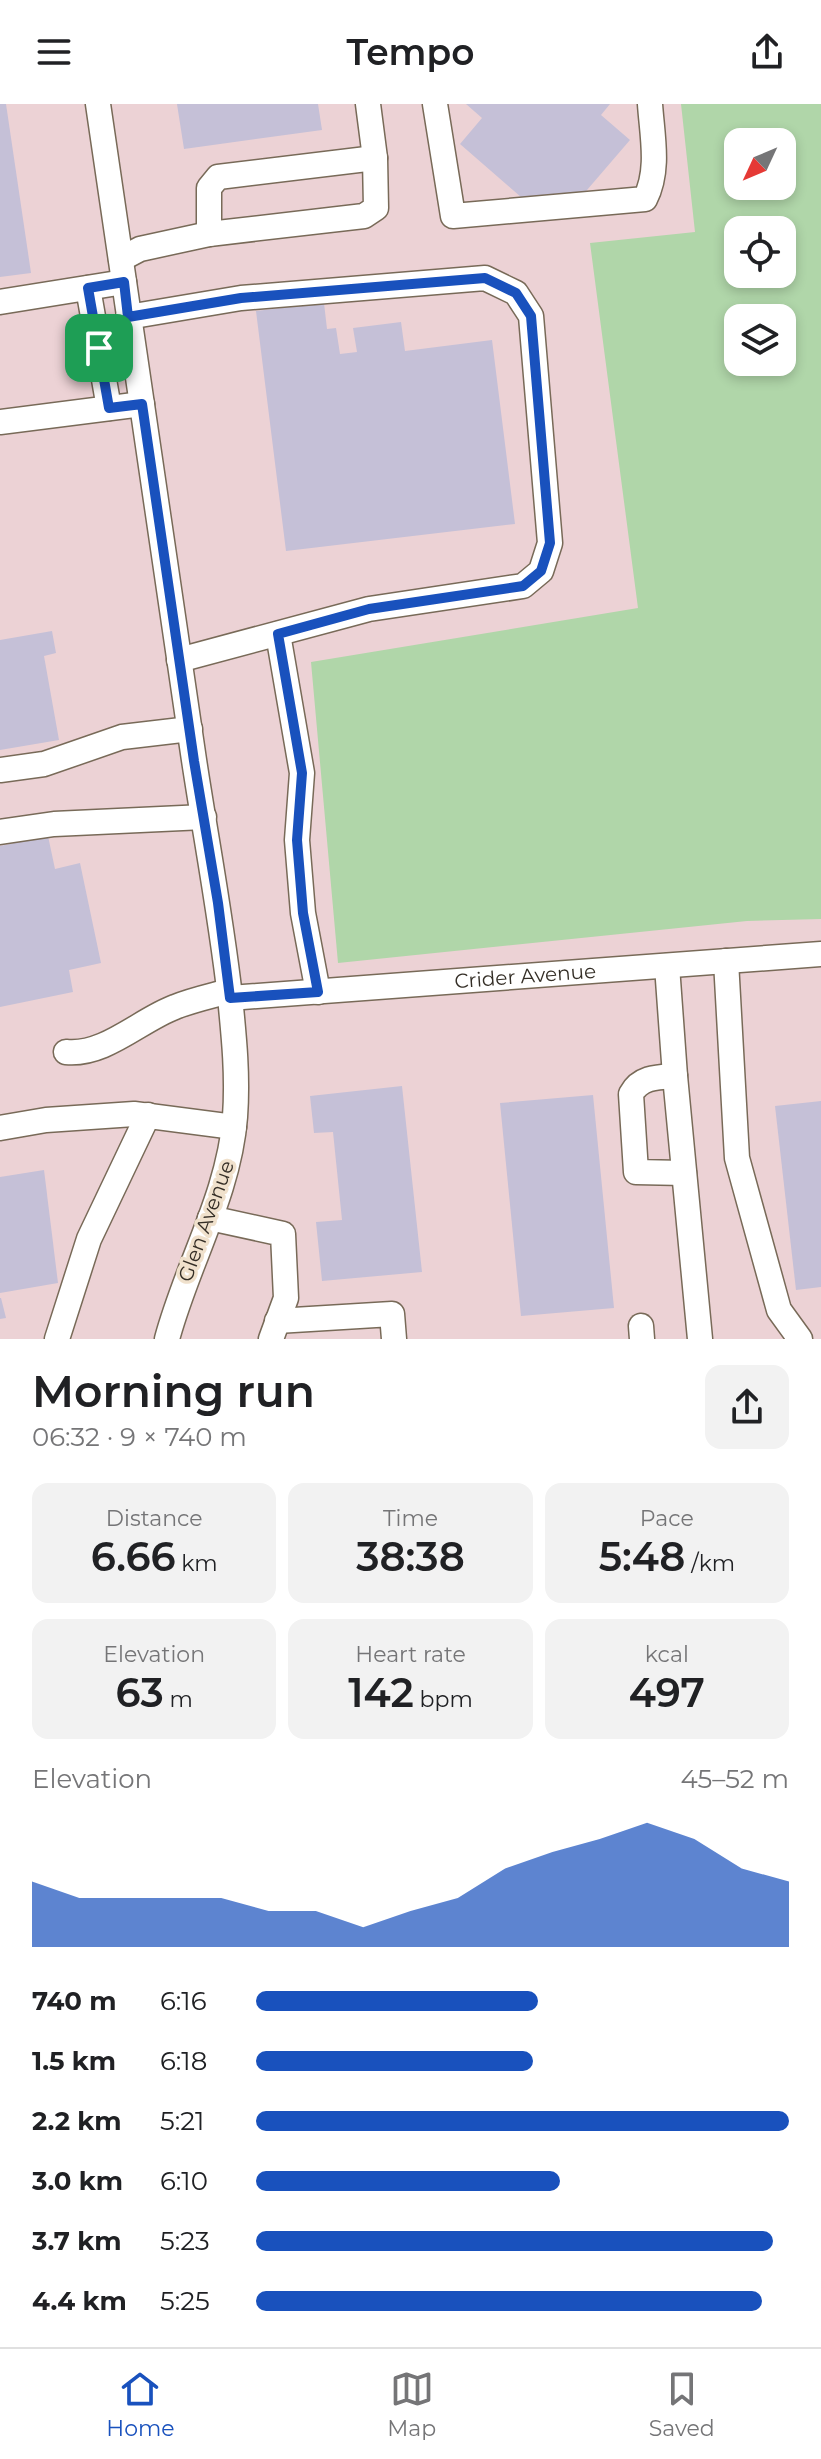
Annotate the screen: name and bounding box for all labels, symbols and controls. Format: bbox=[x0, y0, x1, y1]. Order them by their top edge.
icon: menu bbox=[32, 30, 76, 74]
text: Tempo bbox=[347, 30, 474, 74]
icon: share bbox=[745, 30, 789, 74]
north arrow bbox=[724, 128, 796, 200]
map controls bbox=[724, 128, 796, 376]
button: locate bbox=[724, 216, 796, 288]
button: layers bbox=[724, 304, 796, 376]
pin bbox=[65, 314, 133, 382]
icon: arrive bbox=[77, 326, 121, 370]
street label: Crider Avenue bbox=[454, 959, 597, 993]
street label: Glen Avenue bbox=[173, 1157, 239, 1285]
text: Morning run bbox=[32, 1364, 315, 1418]
button: share bbox=[705, 1365, 789, 1449]
text: 06:32 · 9 × 740 m bbox=[32, 1421, 247, 1453]
text: Distance bbox=[106, 1505, 202, 1532]
text: Time bbox=[383, 1505, 438, 1532]
text: Pace bbox=[640, 1505, 694, 1532]
text: 6.66 bbox=[91, 1532, 176, 1581]
text: 38:38 bbox=[356, 1532, 465, 1581]
text: 5:48 bbox=[599, 1532, 685, 1581]
text: km bbox=[176, 1550, 218, 1577]
text: /km bbox=[685, 1550, 735, 1577]
text: Elevation bbox=[103, 1641, 205, 1668]
text: Heart rate bbox=[355, 1641, 466, 1668]
text: kcal bbox=[645, 1641, 689, 1668]
text: 63 bbox=[115, 1668, 164, 1717]
text: 142 bbox=[348, 1668, 414, 1717]
text: 497 bbox=[629, 1668, 705, 1717]
text: m bbox=[164, 1686, 193, 1713]
text: bpm bbox=[414, 1686, 473, 1713]
text: Elevation bbox=[32, 1763, 152, 1795]
text: 45–52 m bbox=[680, 1763, 789, 1795]
text: 740 m bbox=[32, 1985, 117, 2017]
text: 6:16 bbox=[160, 1985, 207, 2017]
text: 1.5 km bbox=[32, 2045, 116, 2077]
text: 6:18 bbox=[160, 2045, 207, 2077]
text: 2.2 km bbox=[32, 2105, 122, 2137]
text: 5:21 bbox=[160, 2105, 204, 2137]
text: 3.0 km bbox=[32, 2165, 123, 2197]
text: 6:10 bbox=[160, 2165, 208, 2197]
text: 3.7 km bbox=[32, 2225, 121, 2257]
text: 5:23 bbox=[160, 2225, 210, 2257]
text: 4.4 km bbox=[32, 2285, 127, 2317]
text: 5:25 bbox=[160, 2285, 210, 2317]
tab: Home bbox=[106, 2367, 175, 2442]
tab: Map bbox=[387, 2367, 436, 2442]
tab: Saved bbox=[649, 2367, 715, 2442]

